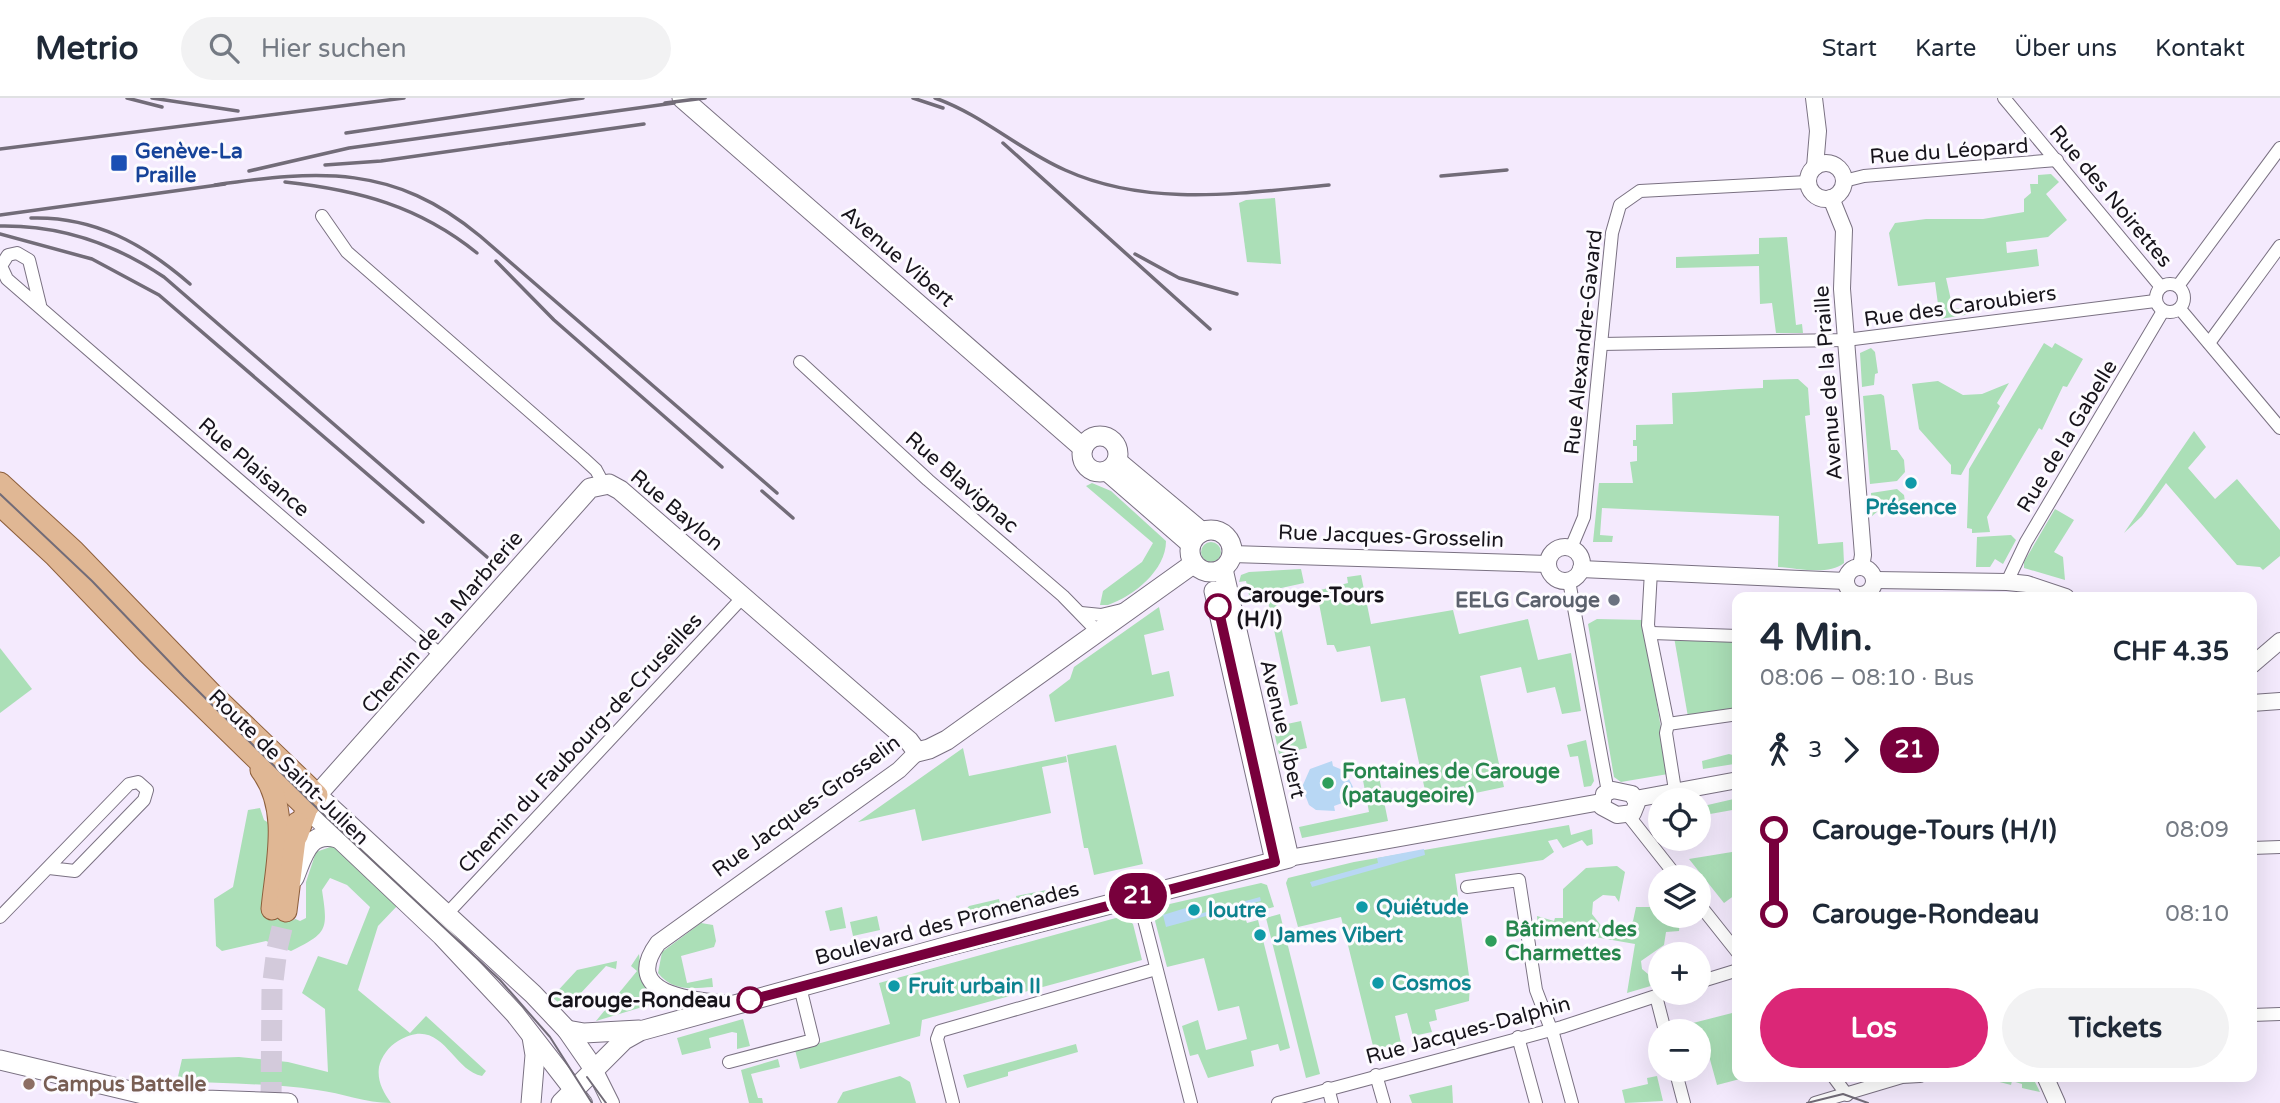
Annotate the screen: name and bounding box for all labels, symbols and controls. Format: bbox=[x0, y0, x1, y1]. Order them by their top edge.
search box bbox=[181, 17, 671, 80]
text: Metrio bbox=[35, 29, 139, 68]
icon: search bbox=[205, 29, 243, 67]
text: Hier suchen bbox=[261, 33, 406, 64]
text: Start bbox=[1822, 34, 1877, 63]
text: Karte bbox=[1915, 34, 1976, 63]
text: Über uns bbox=[2014, 34, 2117, 63]
text: Kontakt bbox=[2155, 34, 2245, 63]
street label: Rue des Noirettes bbox=[2044, 120, 2177, 272]
street label: Rue du Léopard bbox=[1869, 133, 2029, 170]
place label: Genève-La Praille bbox=[135, 139, 243, 188]
marker: Genève-La Praille bbox=[109, 153, 129, 173]
street label: Avenue Vibert bbox=[836, 201, 959, 312]
street label: Rue Alexandre-Gavard bbox=[1559, 228, 1608, 456]
street label: Rue des Caroubiers bbox=[1862, 281, 2058, 332]
street label: Avenue de la Praille bbox=[1809, 285, 1848, 481]
street label: Rue de la Gabelle bbox=[2012, 355, 2123, 517]
street label: Rue Plaisance bbox=[193, 412, 314, 522]
street label: Rue Blavignac bbox=[900, 426, 1023, 538]
street label: Rue Baylon bbox=[625, 464, 728, 556]
marker: Présence bbox=[1903, 475, 1919, 491]
place label: Présence bbox=[1865, 495, 1957, 520]
street label: Rue Jacques-Grosselin bbox=[1278, 520, 1504, 553]
street label: Chemin de la Marbrerie bbox=[356, 526, 528, 719]
place label: Carouge-Tours (H/I) bbox=[1237, 583, 1384, 632]
place label: EELG Carouge bbox=[1455, 588, 1600, 613]
marker: EELG Carouge bbox=[1606, 592, 1622, 608]
marker: Carouge-Tours (H/I) bbox=[1205, 594, 1231, 620]
street label: Chemin du Faubourg-de-Cruseilles bbox=[453, 608, 708, 878]
text: 4 Min. bbox=[1760, 615, 1873, 661]
text: CHF 4.35 bbox=[2113, 636, 2229, 667]
street label: Avenue Vibert bbox=[1254, 657, 1311, 801]
text: 08:06 – 08:10 · Bus bbox=[1760, 664, 1974, 692]
street label: Route de Saint-Julien bbox=[203, 684, 374, 850]
street label: Rue Jacques-Grosselin bbox=[708, 730, 905, 883]
icon: walk bbox=[1760, 731, 1798, 769]
icon: forward bbox=[1832, 731, 1870, 769]
text: 21 bbox=[1894, 735, 1925, 764]
text: 3 bbox=[1808, 736, 1822, 764]
place label: Fontaines de Carouge (pataugeoire) bbox=[1342, 759, 1560, 808]
marker: Fontaines de Carouge (pataugeoire) bbox=[1320, 775, 1336, 791]
map controls bbox=[1648, 788, 1711, 1082]
button: locate bbox=[1648, 788, 1711, 851]
text: Carouge-Tours (H/I) bbox=[1812, 815, 2057, 846]
text: 08:09 bbox=[2165, 816, 2229, 844]
button: layers bbox=[1648, 865, 1711, 928]
line badge: 21 bbox=[1106, 873, 1170, 919]
street label: Boulevard des Promenades bbox=[812, 876, 1082, 971]
text: 21 bbox=[1123, 881, 1153, 910]
place label: Quiétude bbox=[1376, 895, 1469, 920]
place label: loutre bbox=[1208, 898, 1267, 923]
marker: Quiétude bbox=[1354, 899, 1370, 915]
text: Carouge-Rondeau bbox=[1812, 899, 2039, 930]
text: 08:10 bbox=[2165, 900, 2229, 928]
marker: loutre bbox=[1186, 902, 1202, 918]
place label: Bâtiment des Charmettes bbox=[1505, 917, 1637, 966]
place label: James Vibert bbox=[1273, 923, 1403, 948]
marker: James Vibert bbox=[1252, 927, 1268, 943]
marker: Bâtiment des Charmettes bbox=[1483, 933, 1499, 949]
button: + bbox=[1648, 942, 1711, 1005]
place label: Cosmos bbox=[1392, 971, 1471, 996]
place label: Fruit urbain II bbox=[908, 974, 1041, 999]
marker: Cosmos bbox=[1370, 975, 1386, 991]
marker: Fruit urbain II bbox=[886, 978, 902, 994]
marker: Carouge-Rondeau bbox=[737, 987, 763, 1013]
place label: Carouge-Rondeau bbox=[547, 988, 731, 1013]
button: Los bbox=[1760, 988, 1988, 1068]
button: Tickets bbox=[2002, 988, 2229, 1068]
street label: Rue Jacques-Dalphin bbox=[1363, 991, 1573, 1070]
button: − bbox=[1648, 1019, 1711, 1082]
place label: Campus Battelle bbox=[43, 1072, 207, 1097]
marker: Campus Battelle bbox=[21, 1076, 37, 1092]

